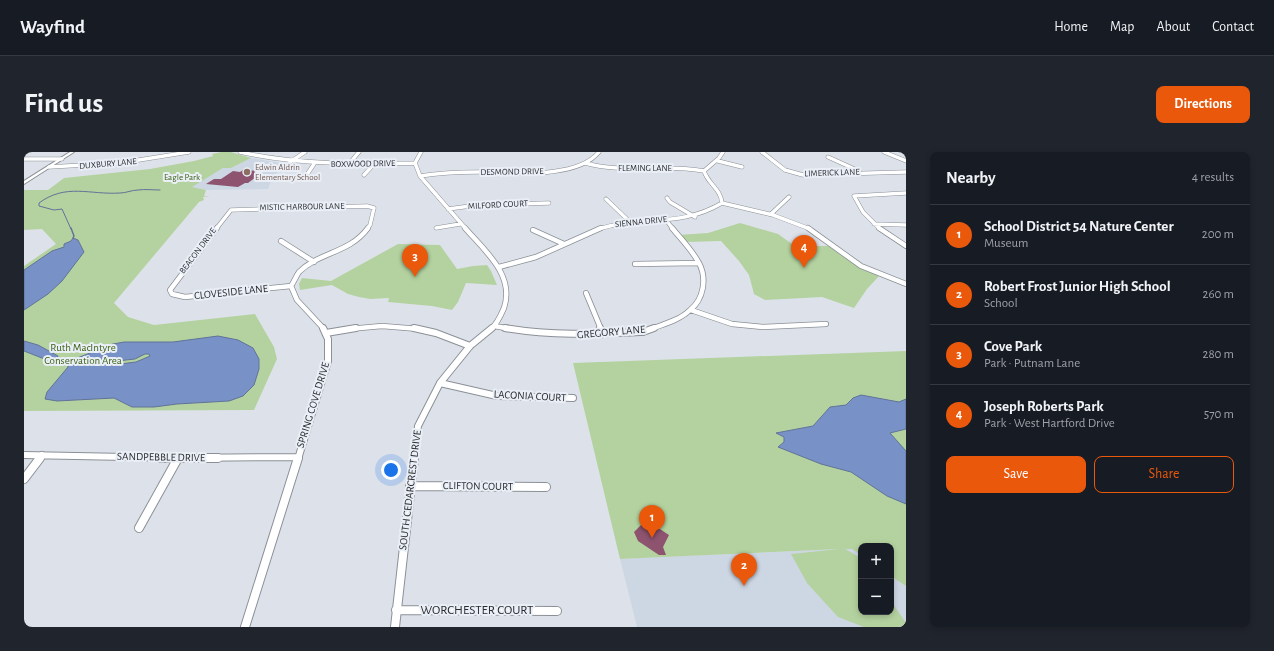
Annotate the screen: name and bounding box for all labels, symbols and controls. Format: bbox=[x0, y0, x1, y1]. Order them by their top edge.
text: Wayfind bbox=[20, 18, 85, 37]
text: Home bbox=[1054, 20, 1088, 34]
text: Map bbox=[1110, 20, 1134, 34]
text: About bbox=[1156, 20, 1190, 34]
text: Contact bbox=[1212, 20, 1254, 34]
button: Directions bbox=[1156, 86, 1250, 123]
text: Find us bbox=[24, 90, 103, 118]
street label: DUXBURY LANE bbox=[79, 157, 138, 171]
street label: BOXWOOD DRIVE bbox=[331, 159, 396, 169]
place label: Edwin Aldrin Elementary School bbox=[255, 163, 320, 182]
street label: FLEMING LANE bbox=[618, 164, 673, 173]
marker: Edwin Aldrin Elementary School bbox=[242, 167, 252, 177]
street label: DESMOND DRIVE bbox=[480, 167, 544, 177]
street label: LIMERICK LANE bbox=[804, 168, 860, 178]
text: Nearby bbox=[946, 169, 996, 186]
text: 4 results bbox=[1192, 171, 1234, 184]
park label: Eagle Park bbox=[164, 173, 201, 182]
street label: MILFORD COURT bbox=[468, 199, 529, 211]
street label: MISTIC HARBOUR LANE bbox=[259, 202, 345, 212]
street label: SIENNA DRIVE bbox=[614, 215, 668, 229]
text: School District 54 Nature Center bbox=[984, 219, 1174, 234]
street label: BEACON DRIVE bbox=[178, 226, 218, 276]
text: 1 bbox=[957, 228, 961, 241]
text: 200 m bbox=[1202, 228, 1234, 241]
pin: 4 bbox=[791, 235, 817, 268]
text: Museum bbox=[984, 237, 1028, 250]
pin: 3 bbox=[402, 244, 428, 277]
text: Robert Frost Junior High School bbox=[984, 279, 1171, 294]
street label: CLOVESIDE LANE bbox=[193, 283, 269, 301]
text: 2 bbox=[956, 288, 962, 301]
text: 260 m bbox=[1203, 288, 1234, 301]
text: School bbox=[984, 297, 1018, 310]
street label: GREGORY LANE bbox=[576, 323, 646, 340]
text: Cove Park bbox=[984, 339, 1042, 354]
park label: Ruth MacIntyre Conservation Area bbox=[44, 342, 122, 366]
text: 3 bbox=[956, 348, 962, 361]
text: 280 m bbox=[1203, 348, 1234, 361]
text: Park · Putnam Lane bbox=[984, 357, 1080, 370]
street label: SPRING COVE DRIVE bbox=[295, 360, 331, 449]
street label: LACONIA COURT bbox=[493, 389, 567, 403]
text: Joseph Roberts Park bbox=[984, 399, 1104, 414]
text: 4 bbox=[956, 408, 962, 421]
text: 570 m bbox=[1204, 408, 1234, 421]
text: Park · West Hartford Drive bbox=[984, 417, 1115, 430]
street label: SOUTH CEDARCREST DRIVE bbox=[397, 429, 423, 551]
street label: SANDPEBBLE DRIVE bbox=[117, 451, 206, 463]
button: Save bbox=[946, 456, 1086, 493]
button: Share bbox=[1094, 456, 1234, 493]
your location bbox=[381, 460, 401, 480]
street label: CLIFTON COURT bbox=[443, 480, 514, 492]
pin: 1 bbox=[639, 505, 665, 538]
map controls bbox=[858, 543, 894, 615]
button: + bbox=[858, 543, 894, 579]
pin: 2 bbox=[731, 553, 757, 586]
button: − bbox=[858, 579, 894, 615]
street label: WORCHESTER COURT bbox=[421, 604, 534, 617]

